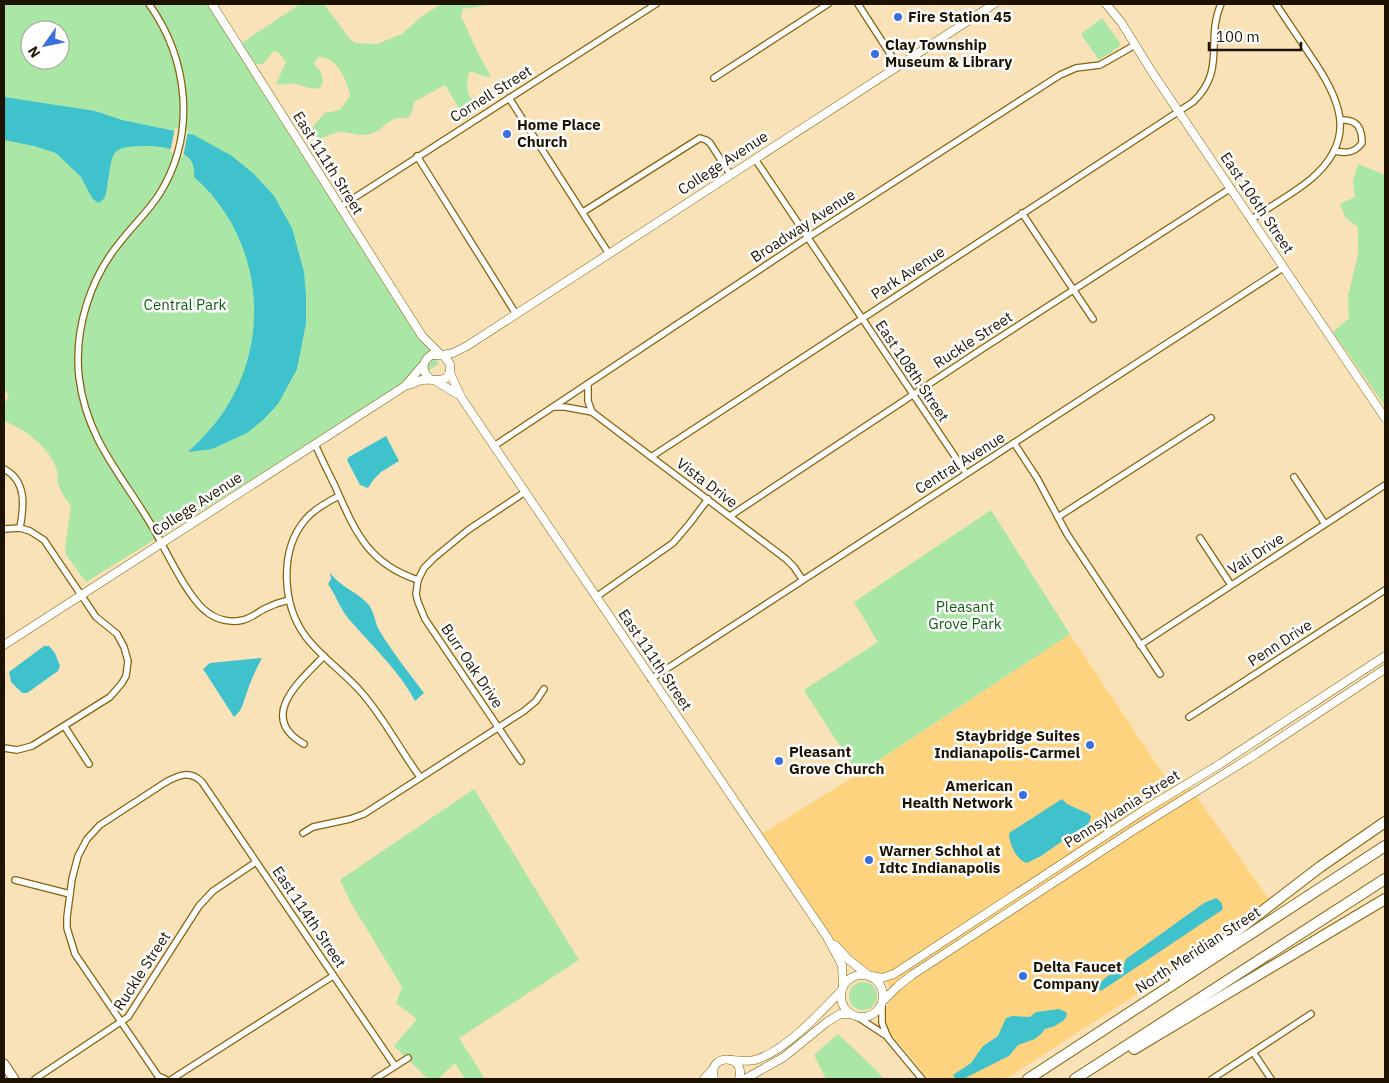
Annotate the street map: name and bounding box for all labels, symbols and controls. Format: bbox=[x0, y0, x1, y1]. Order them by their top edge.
place label: Fire Station 45 bbox=[908, 7, 1011, 26]
marker: Fire Station 45 bbox=[892, 11, 904, 23]
north arrow bbox=[20, 20, 70, 70]
scale bar bbox=[1209, 20, 1302, 52]
text: 100 m bbox=[1216, 27, 1260, 46]
place label: Clay Township Museum & Library bbox=[885, 35, 1012, 71]
text: N bbox=[24, 43, 44, 61]
marker: Clay Township Museum & Library bbox=[869, 48, 881, 60]
street label: Cornell Street bbox=[446, 61, 535, 126]
street label: East 111th Street bbox=[289, 108, 368, 218]
place label: Home Place Church bbox=[517, 115, 601, 151]
street label: College Avenue bbox=[674, 126, 771, 199]
marker: Home Place Church bbox=[501, 128, 513, 140]
street label: East 106th Street bbox=[1216, 148, 1298, 257]
street label: Broadway Avenue bbox=[747, 185, 859, 266]
street label: Park Avenue bbox=[867, 242, 948, 303]
park label: Central Park bbox=[144, 295, 226, 314]
street label: Ruckle Street bbox=[930, 307, 1016, 372]
street label: East 108th Street bbox=[871, 316, 953, 425]
street label: Central Avenue bbox=[911, 427, 1008, 498]
street label: Vista Drive bbox=[673, 453, 742, 512]
street label: College Avenue bbox=[148, 467, 245, 540]
street label: Vali Drive bbox=[1224, 528, 1287, 579]
park label: Pleasant Grove Park bbox=[928, 597, 1002, 633]
street label: East 111th Street bbox=[614, 605, 696, 714]
street label: Penn Drive bbox=[1244, 615, 1315, 670]
street label: Burr Oak Drive bbox=[437, 620, 508, 712]
place label: Staybridge Suites Indianapolis-Carmel bbox=[934, 726, 1080, 762]
marker: Staybridge Suites Indianapolis-Carmel bbox=[1084, 739, 1096, 751]
place label: Pleasant Grove Church bbox=[789, 742, 884, 778]
marker: Pleasant Grove Church bbox=[773, 755, 785, 767]
street label: Pennsylvania Street bbox=[1060, 765, 1183, 852]
place label: American Health Network bbox=[902, 776, 1013, 812]
marker: American Health Network bbox=[1017, 789, 1029, 801]
place label: Warner Schhol at Idtc Indianapolis bbox=[879, 841, 1001, 877]
marker: Warner Schhol at Idtc Indianapolis bbox=[863, 854, 875, 866]
street label: East 114th Street bbox=[268, 862, 350, 971]
street label: North Meridian Street bbox=[1132, 902, 1264, 997]
street label: Ruckle Street bbox=[109, 928, 174, 1014]
place label: Delta Faucet Company bbox=[1033, 957, 1122, 993]
marker: Delta Faucet Company bbox=[1017, 970, 1029, 982]

